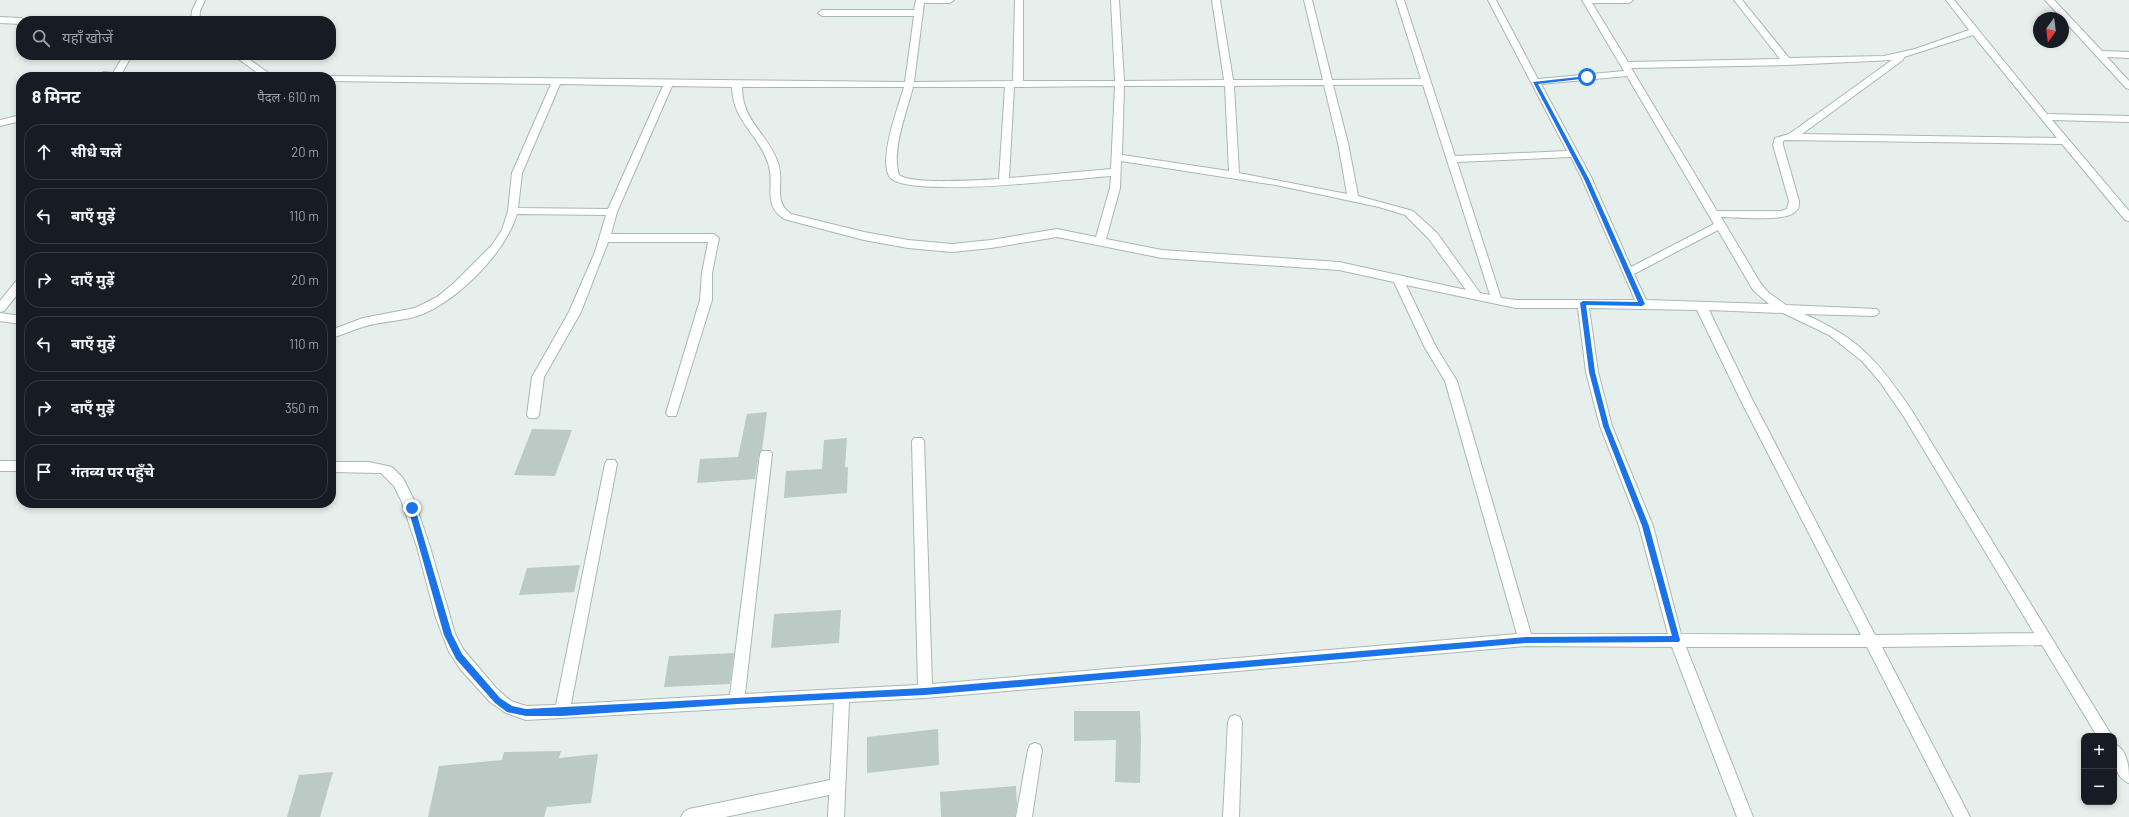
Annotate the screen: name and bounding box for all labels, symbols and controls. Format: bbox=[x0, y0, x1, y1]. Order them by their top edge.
north arrow bbox=[2033, 12, 2069, 48]
search box bbox=[16, 16, 336, 60]
icon: search bbox=[30, 27, 52, 49]
text: यहाँ खोजें bbox=[62, 28, 113, 46]
route start bbox=[1578, 68, 1596, 86]
text: 8 मिनट bbox=[32, 86, 80, 106]
text: पैदल · 610 m bbox=[257, 89, 320, 105]
icon: ahead bbox=[33, 141, 55, 163]
text: सीधे चलें bbox=[71, 142, 121, 160]
text: 20 m bbox=[291, 144, 319, 160]
icon: left bbox=[33, 205, 55, 227]
text: बाएँ मुड़ें bbox=[71, 206, 115, 224]
text: 110 m bbox=[289, 208, 319, 224]
icon: right bbox=[33, 269, 55, 291]
text: दाएँ मुड़ें bbox=[71, 270, 114, 288]
text: 20 m bbox=[291, 272, 319, 288]
icon: left bbox=[33, 333, 55, 355]
text: बाएँ मुड़ें bbox=[71, 334, 115, 352]
text: 110 m bbox=[289, 336, 319, 352]
icon: right bbox=[33, 397, 55, 419]
text: दाएँ मुड़ें bbox=[71, 398, 114, 416]
text: 350 m bbox=[285, 400, 319, 416]
icon: arrive bbox=[33, 461, 55, 483]
text: गंतव्य पर पहुँचे bbox=[71, 462, 154, 480]
route end bbox=[403, 499, 421, 517]
map controls bbox=[2081, 733, 2117, 805]
button: + bbox=[2081, 733, 2117, 769]
button: − bbox=[2081, 769, 2117, 805]

